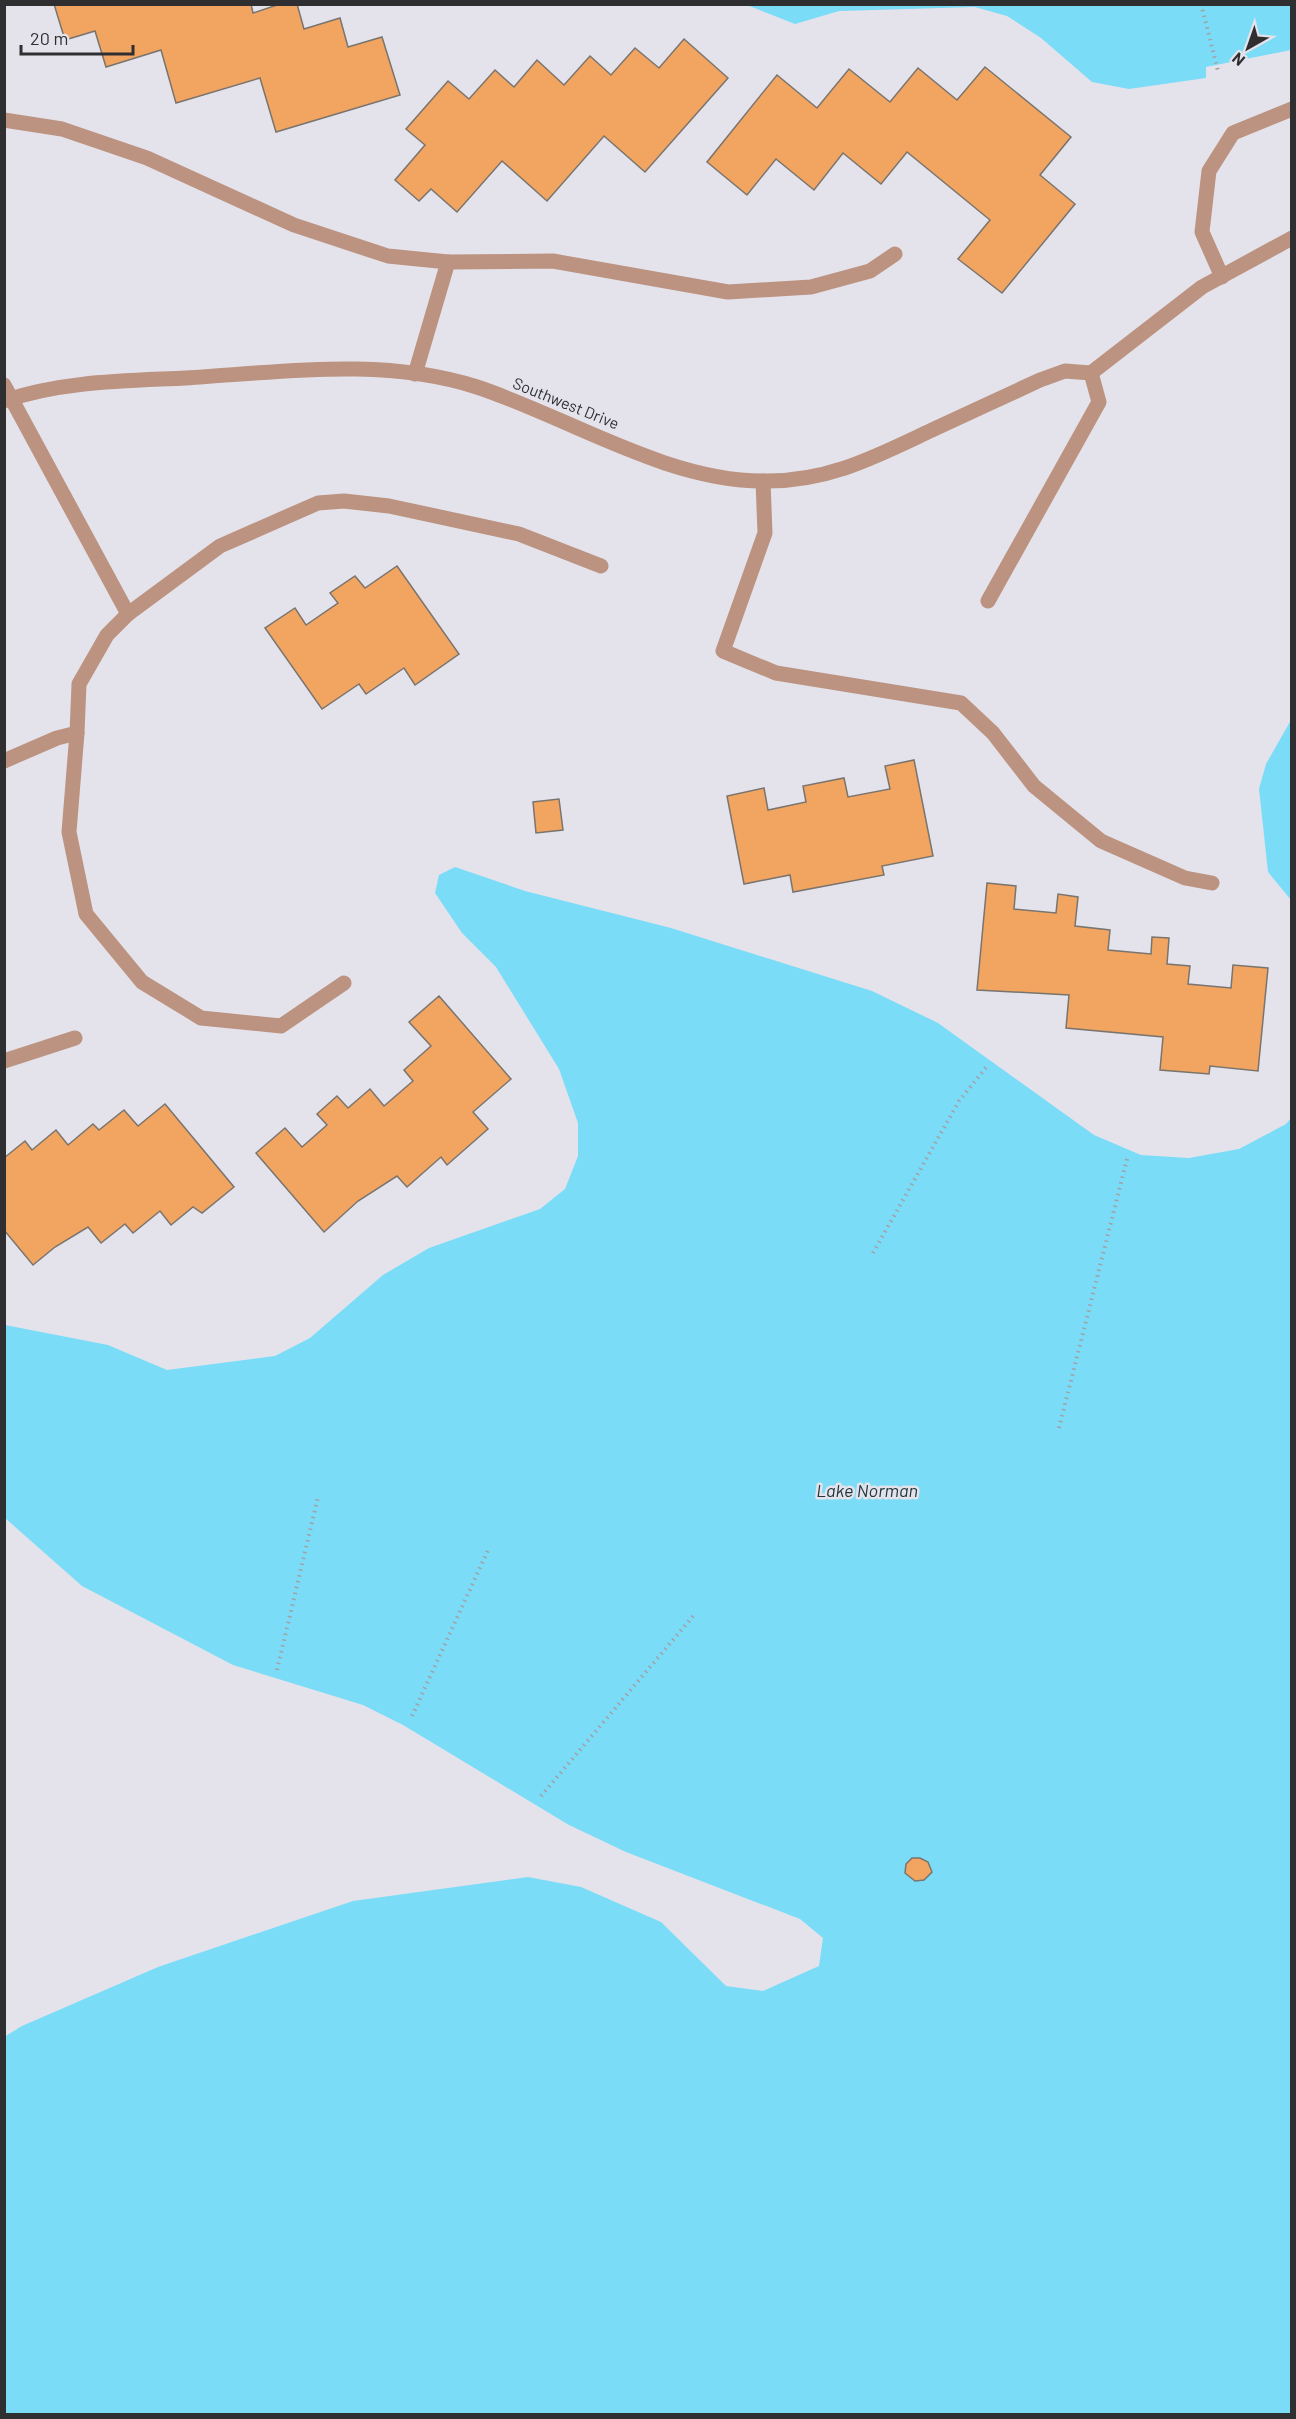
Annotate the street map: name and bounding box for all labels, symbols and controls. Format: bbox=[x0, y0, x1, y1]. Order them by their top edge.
scale bar bbox=[21, 18, 134, 56]
north arrow bbox=[1218, 18, 1278, 78]
text: 20 m bbox=[30, 27, 68, 49]
text: N bbox=[1228, 49, 1248, 71]
street label: Southwest Drive bbox=[510, 373, 622, 433]
water label: Lake Norman bbox=[816, 1479, 918, 1501]

